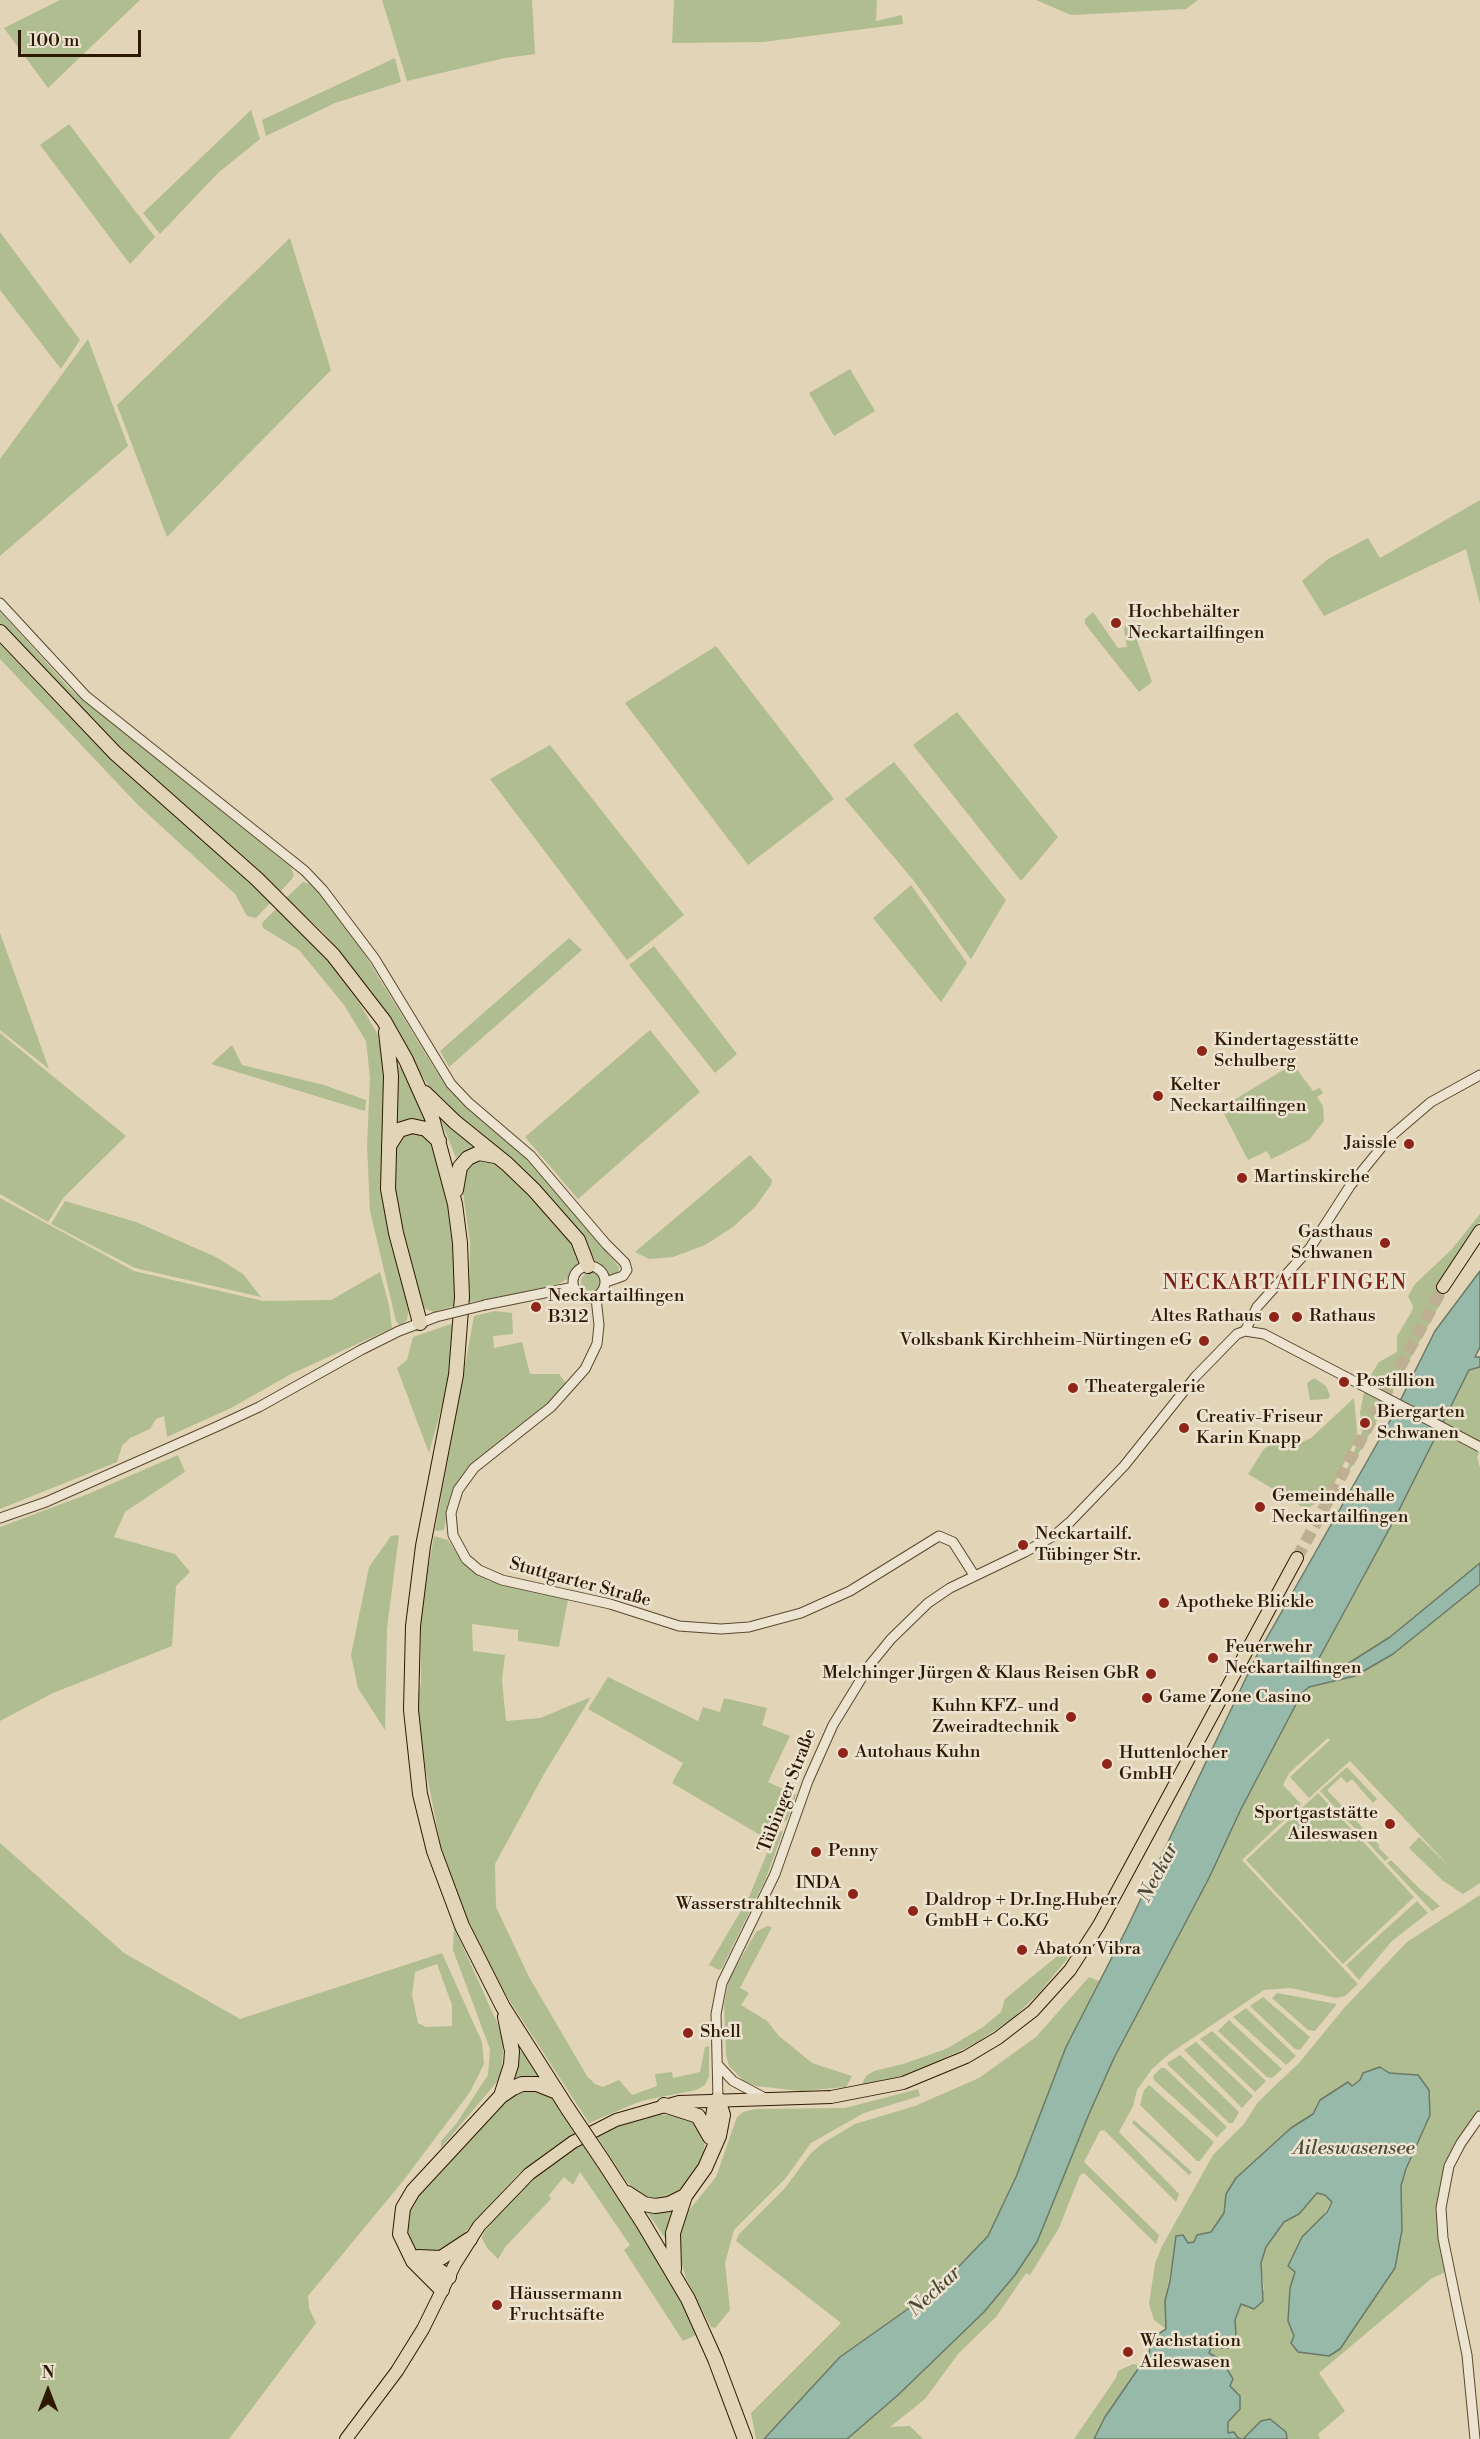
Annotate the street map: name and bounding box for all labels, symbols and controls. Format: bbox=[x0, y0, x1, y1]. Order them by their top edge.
scale bar bbox=[21, 18, 144, 56]
text: 100 m bbox=[29, 29, 80, 52]
place label: Hochbehälter Neckartailfingen bbox=[1128, 602, 1264, 644]
marker: Hochbehälter Neckartailfingen bbox=[1109, 616, 1123, 630]
place label: Kindertagesstätte Schulberg bbox=[1214, 1030, 1359, 1072]
marker: Kindertagesstätte Schulberg bbox=[1195, 1044, 1209, 1058]
place label: Kelter Neckartailfingen bbox=[1170, 1075, 1306, 1118]
marker: Kelter Neckartailfingen bbox=[1151, 1089, 1165, 1103]
place label: Jaissle bbox=[1344, 1133, 1397, 1155]
marker: Jaissle bbox=[1402, 1137, 1416, 1151]
place label: Martinskirche bbox=[1254, 1167, 1370, 1189]
marker: Martinskirche bbox=[1235, 1171, 1249, 1185]
place label: Gasthaus Schwanen bbox=[1291, 1222, 1373, 1264]
marker: Gasthaus Schwanen bbox=[1378, 1236, 1392, 1250]
district label: NECKARTAILFINGEN bbox=[1162, 1271, 1408, 1297]
place label: Neckartailfingen B312 bbox=[548, 1286, 684, 1328]
marker: Neckartailfingen B312 bbox=[529, 1300, 543, 1314]
place label: Altes Rathaus bbox=[1151, 1306, 1262, 1328]
place label: Rathaus bbox=[1309, 1306, 1376, 1328]
marker: Altes Rathaus bbox=[1267, 1310, 1281, 1324]
marker: Rathaus bbox=[1290, 1310, 1304, 1324]
place label: Volksbank Kirchheim-Nürtingen eG bbox=[899, 1330, 1192, 1352]
marker: Volksbank Kirchheim-Nürtingen eG bbox=[1197, 1334, 1211, 1348]
place label: Postillion bbox=[1356, 1371, 1435, 1393]
marker: Postillion bbox=[1337, 1375, 1351, 1389]
place label: Theatergalerie bbox=[1085, 1377, 1205, 1399]
marker: Theatergalerie bbox=[1066, 1381, 1080, 1395]
place label: Biergarten Schwanen bbox=[1377, 1402, 1465, 1444]
place label: Creativ-Friseur Karin Knapp bbox=[1196, 1407, 1323, 1450]
marker: Biergarten Schwanen bbox=[1358, 1416, 1372, 1430]
marker: Creativ-Friseur Karin Knapp bbox=[1177, 1421, 1191, 1435]
place label: Gemeindehalle Neckartailfingen bbox=[1272, 1486, 1408, 1528]
marker: Gemeindehalle Neckartailfingen bbox=[1253, 1500, 1267, 1514]
place label: Neckartailf. Tübinger Str. bbox=[1035, 1524, 1141, 1567]
marker: Neckartailf. Tübinger Str. bbox=[1016, 1538, 1030, 1552]
street label: Stuttgarter Straße bbox=[507, 1554, 653, 1612]
place label: Apotheke Blickle bbox=[1176, 1592, 1314, 1614]
marker: Apotheke Blickle bbox=[1157, 1596, 1171, 1610]
place label: Feuerwehr Neckartailfingen bbox=[1225, 1637, 1361, 1680]
marker: Feuerwehr Neckartailfingen bbox=[1206, 1651, 1220, 1665]
place label: Melchinger Jürgen & Klaus Reisen GbR bbox=[822, 1663, 1139, 1685]
marker: Melchinger Jürgen & Klaus Reisen GbR bbox=[1144, 1667, 1158, 1681]
place label: Game Zone Casino bbox=[1159, 1687, 1311, 1709]
marker: Game Zone Casino bbox=[1140, 1691, 1154, 1705]
place label: Kuhn KFZ- und Zweiradtechnik bbox=[931, 1696, 1059, 1738]
marker: Kuhn KFZ- und Zweiradtechnik bbox=[1064, 1710, 1078, 1724]
street label: Tübinger Straße bbox=[754, 1726, 822, 1856]
place label: Autohaus Kuhn bbox=[855, 1742, 981, 1764]
place label: Huttenlocher GmbH bbox=[1119, 1743, 1228, 1786]
marker: Autohaus Kuhn bbox=[836, 1746, 850, 1760]
marker: Huttenlocher GmbH bbox=[1100, 1757, 1114, 1771]
place label: Sportgaststätte Aileswasen bbox=[1254, 1803, 1378, 1846]
marker: Sportgaststätte Aileswasen bbox=[1383, 1817, 1397, 1831]
water label: Neckar bbox=[1134, 1839, 1184, 1907]
place label: Penny bbox=[828, 1841, 878, 1863]
marker: Penny bbox=[809, 1845, 823, 1859]
place label: INDA Wasserstrahltechnik bbox=[676, 1873, 841, 1916]
marker: INDA Wasserstrahltechnik bbox=[846, 1887, 860, 1901]
place label: Daldrop + Dr.Ing.Huber GmbH + Co.KG bbox=[925, 1890, 1117, 1932]
marker: Daldrop + Dr.Ing.Huber GmbH + Co.KG bbox=[906, 1904, 920, 1918]
place label: Abaton Vibra bbox=[1034, 1939, 1141, 1961]
marker: Abaton Vibra bbox=[1015, 1943, 1029, 1957]
place label: Shell bbox=[700, 2022, 741, 2044]
marker: Shell bbox=[681, 2026, 695, 2040]
water label: Aileswasensee bbox=[1293, 2137, 1415, 2161]
water label: Neckar bbox=[904, 2262, 966, 2322]
place label: Häussermann Fruchtsäfte bbox=[509, 2284, 622, 2326]
marker: Häussermann Fruchtsäfte bbox=[490, 2298, 504, 2312]
place label: Wachstation Aileswasen bbox=[1140, 2331, 1241, 2374]
marker: Wachstation Aileswasen bbox=[1121, 2345, 1135, 2359]
north arrow bbox=[18, 2361, 78, 2421]
text: N bbox=[42, 2363, 54, 2383]

